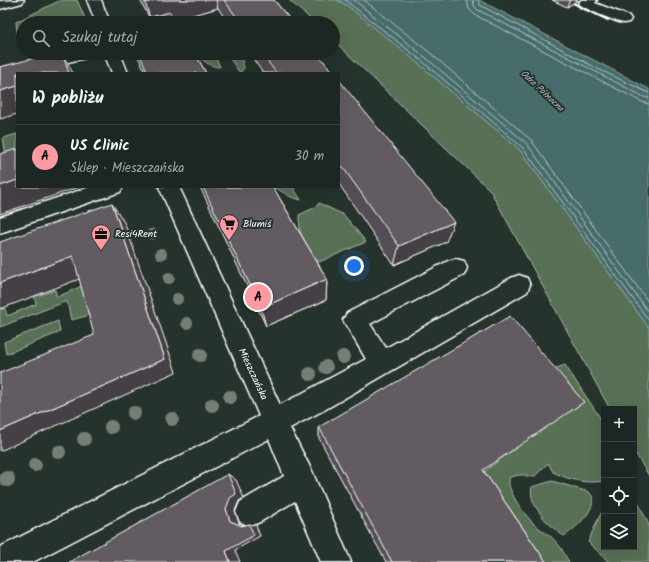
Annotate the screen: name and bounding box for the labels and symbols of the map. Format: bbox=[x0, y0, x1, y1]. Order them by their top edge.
water label: Odra Północna bbox=[517, 67, 568, 116]
supermarket icon: Blumiś bbox=[218, 213, 240, 241]
place label: Blumiś bbox=[243, 216, 272, 232]
office icon: Resi4Rent bbox=[90, 223, 112, 251]
place label: Resi4Rent bbox=[115, 226, 157, 242]
your location bbox=[344, 256, 364, 276]
pin: A bbox=[245, 282, 271, 312]
street label: Mieszczańska bbox=[234, 345, 272, 403]

